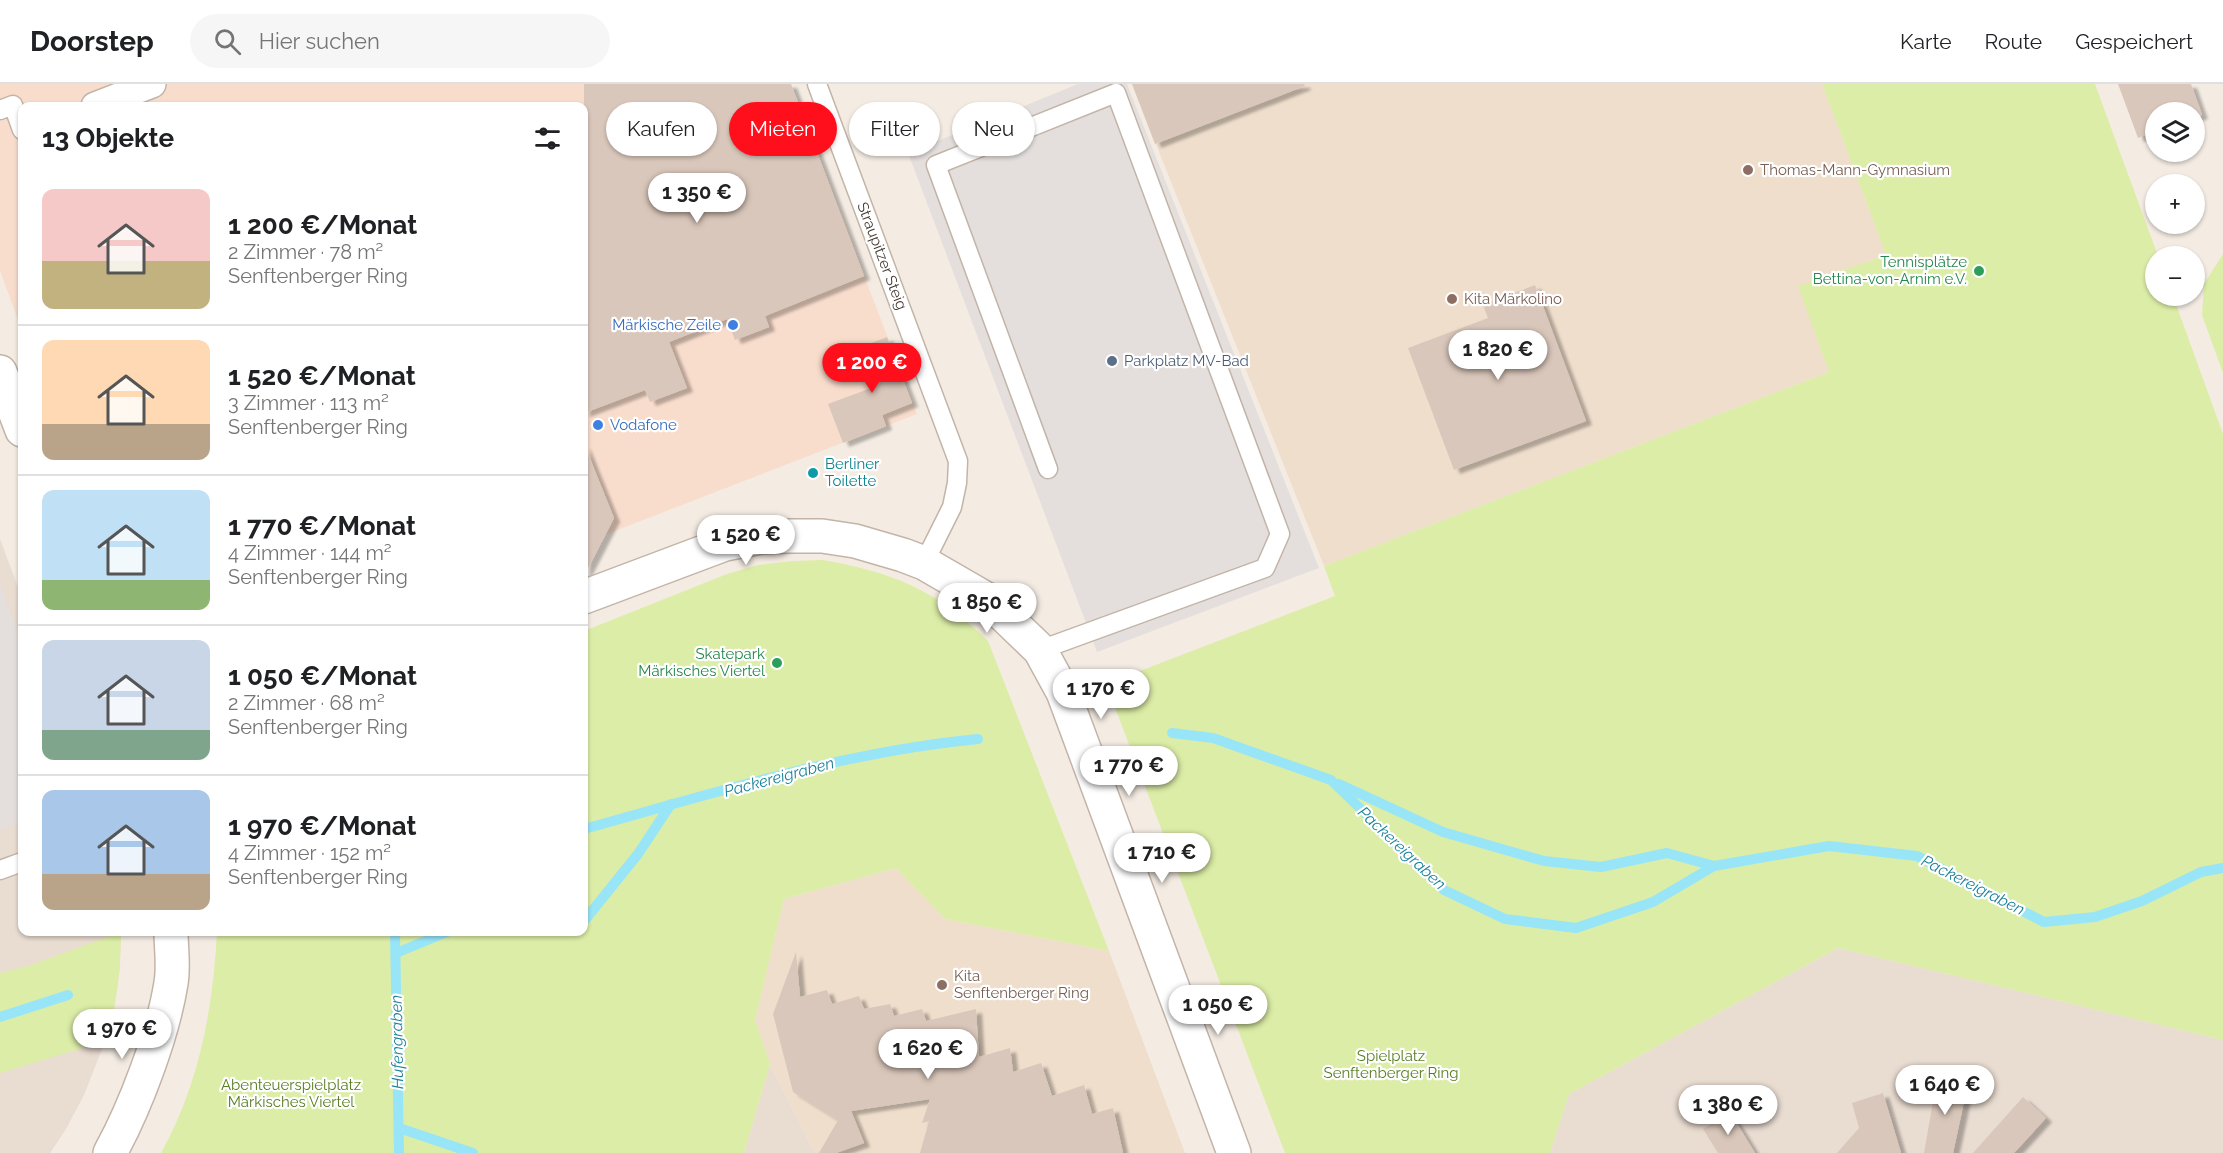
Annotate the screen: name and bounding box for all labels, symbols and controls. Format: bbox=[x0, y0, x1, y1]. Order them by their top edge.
search box bbox=[190, 14, 610, 68]
text: Doorstep bbox=[30, 25, 154, 58]
icon: search bbox=[211, 25, 244, 58]
text: Hier suchen bbox=[259, 28, 380, 54]
text: Karte bbox=[1900, 29, 1952, 54]
text: Route bbox=[1985, 29, 2042, 54]
text: Gespeichert bbox=[2075, 29, 2193, 54]
chip: Kaufen bbox=[606, 102, 717, 156]
chip: Mieten bbox=[729, 102, 837, 156]
chip: Filter bbox=[849, 102, 940, 156]
chip: Neu bbox=[952, 102, 1035, 156]
map controls bbox=[2145, 102, 2205, 306]
button: layers bbox=[2145, 102, 2205, 162]
icon: filters bbox=[531, 122, 564, 155]
text: 13 Objekte bbox=[42, 123, 174, 153]
place label: Thomas-Mann-Gymnasium bbox=[1760, 161, 1950, 179]
marker: Thomas-Mann-Gymnasium bbox=[1741, 163, 1755, 177]
pin: 1 350 € bbox=[642, 173, 752, 224]
button: + bbox=[2145, 174, 2205, 234]
text: 1 350 € bbox=[662, 180, 732, 204]
street label: Straupitzer Steig bbox=[853, 200, 911, 312]
text: 1 200 €/Monat bbox=[228, 210, 417, 240]
icon: home bbox=[90, 213, 162, 285]
text: 2 Zimmer · 78 m² bbox=[228, 240, 383, 264]
button: − bbox=[2145, 246, 2205, 306]
place label: Tennisplätze Bettina-von-Arnim e.V. bbox=[1813, 253, 1967, 288]
text: Senftenberger Ring bbox=[228, 264, 408, 288]
marker: Tennisplätze Bettina-von-Arnim e.V. bbox=[1972, 264, 1986, 278]
place label: Kita Märkolino bbox=[1464, 290, 1562, 308]
marker: Kita Märkolino bbox=[1445, 292, 1459, 306]
place label: Märkische Zeile bbox=[612, 316, 721, 334]
marker: Märkische Zeile bbox=[726, 318, 740, 332]
pin: 1 820 € bbox=[1443, 330, 1553, 381]
text: 1 820 € bbox=[1462, 337, 1534, 361]
pin: 1 200 € bbox=[817, 343, 927, 394]
text: 1 200 € bbox=[836, 350, 908, 374]
place label: Parkplatz MV-Bad bbox=[1124, 352, 1249, 370]
marker: Parkplatz MV-Bad bbox=[1105, 354, 1119, 368]
text: 1 520 €/Monat bbox=[228, 361, 416, 391]
icon: home bbox=[90, 364, 162, 436]
text: 3 Zimmer · 113 m² bbox=[228, 391, 389, 415]
text: Senftenberger Ring bbox=[228, 415, 408, 439]
place label: Vodafone bbox=[610, 416, 677, 434]
marker: Vodafone bbox=[591, 418, 605, 432]
place label: Berliner Toilette bbox=[825, 455, 880, 490]
marker: Berliner Toilette bbox=[806, 466, 820, 480]
text: 1 770 €/Monat bbox=[228, 511, 416, 541]
icon: home bbox=[90, 514, 162, 586]
pin: 1 520 € bbox=[691, 515, 801, 566]
text: 1 520 € bbox=[711, 522, 781, 546]
text: 4 Zimmer · 144 m² bbox=[228, 541, 392, 565]
text: Senftenberger Ring bbox=[228, 565, 408, 589]
pin: 1 850 € bbox=[932, 583, 1042, 634]
text: 1 850 € bbox=[952, 590, 1022, 614]
place label: Skatepark Märkisches Viertel bbox=[638, 645, 766, 680]
marker: Skatepark Märkisches Viertel bbox=[770, 656, 784, 670]
text: 1 050 €/Monat bbox=[228, 661, 417, 691]
icon: home bbox=[90, 664, 162, 736]
pin: 1 170 € bbox=[1046, 669, 1156, 720]
text: 1 170 € bbox=[1067, 676, 1135, 700]
text: 2 Zimmer · 68 m² bbox=[228, 691, 385, 715]
text: Senftenberger Ring bbox=[228, 715, 408, 739]
pin: 1 770 € bbox=[1074, 746, 1184, 797]
water label: Packereigraben bbox=[722, 753, 836, 801]
text: 1 770 € bbox=[1094, 753, 1164, 777]
water label: Packereigraben bbox=[1354, 802, 1450, 894]
text: 1 970 €/Monat bbox=[228, 811, 417, 841]
icon: home bbox=[90, 814, 162, 886]
pin: 1 710 € bbox=[1107, 833, 1217, 884]
text: 1 710 € bbox=[1128, 840, 1196, 864]
text: 4 Zimmer · 152 m² bbox=[228, 841, 391, 865]
water label: Packereigraben bbox=[1918, 851, 2028, 919]
text: Senftenberger Ring bbox=[228, 865, 408, 889]
place label: Kita Senftenberger Ring bbox=[954, 967, 1089, 1002]
marker: Kita Senftenberger Ring bbox=[935, 978, 949, 992]
pin: 1 050 € bbox=[1163, 985, 1273, 1036]
text: 1 050 € bbox=[1182, 992, 1254, 1016]
water label: Hufengraben bbox=[387, 995, 407, 1089]
pin: 1 970 € bbox=[67, 1009, 177, 1060]
text: 1 970 € bbox=[87, 1016, 157, 1040]
pin: 1 620 € bbox=[873, 1029, 983, 1080]
text: 1 620 € bbox=[892, 1036, 964, 1060]
park label: Spielplatz Senftenberger Ring bbox=[1324, 1047, 1458, 1082]
pin: 1 640 € bbox=[1890, 1065, 2000, 1116]
text: 1 640 € bbox=[1909, 1072, 1981, 1096]
park label: Abenteuerspielplatz Märkisches Viertel bbox=[221, 1076, 361, 1111]
pin: 1 380 € bbox=[1673, 1085, 1783, 1136]
text: 1 380 € bbox=[1693, 1092, 1763, 1116]

